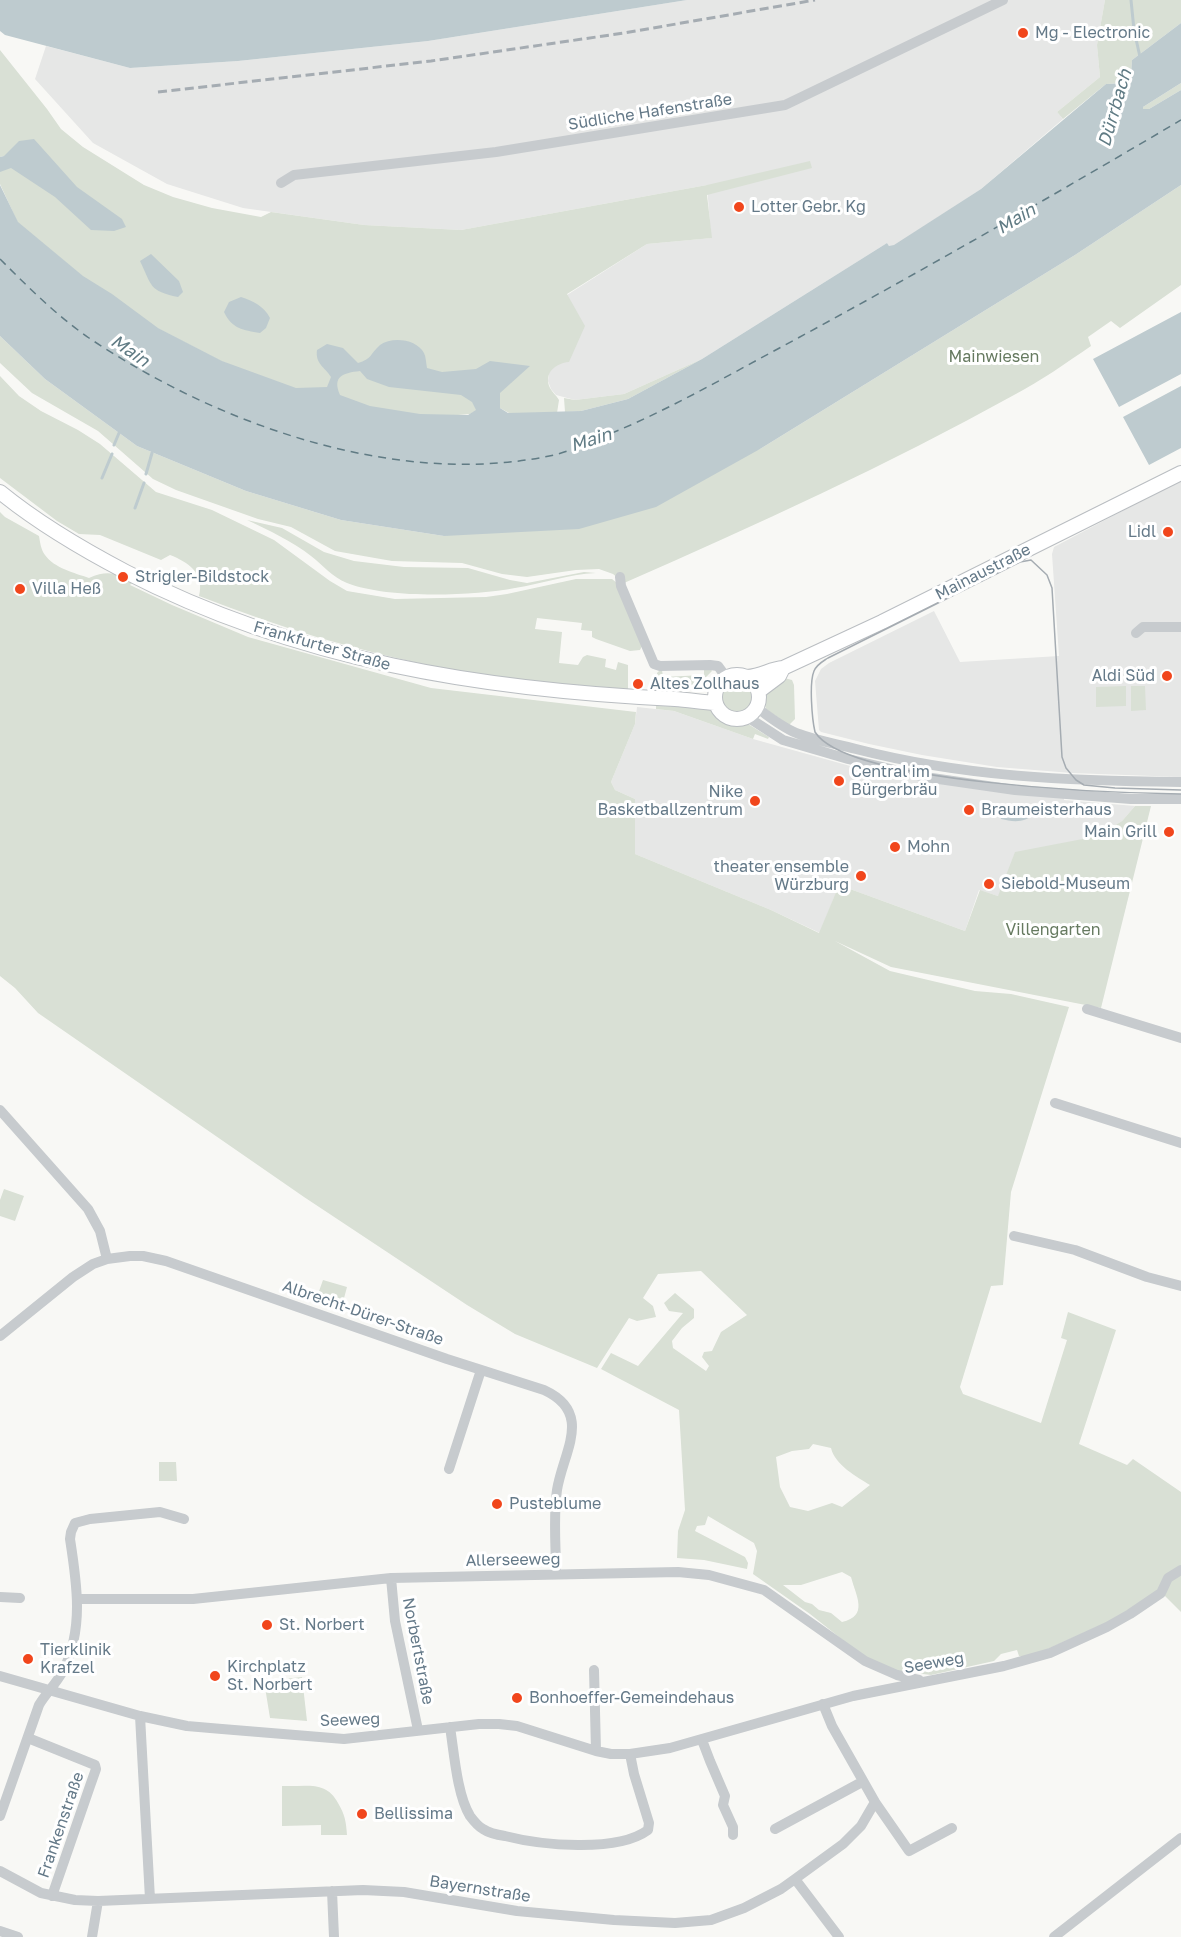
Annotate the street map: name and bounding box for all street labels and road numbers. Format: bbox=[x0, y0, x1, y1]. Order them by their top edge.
street label: Südliche Hafenstraße bbox=[567, 90, 733, 134]
street label: Mainaustraße bbox=[932, 540, 1034, 604]
street label: Frankfurter Straße bbox=[251, 617, 393, 675]
street label: Albrecht-Dürer-Straße bbox=[280, 1276, 446, 1350]
street label: Allerseeweg bbox=[465, 1550, 561, 1570]
street label: Norbertstraße bbox=[398, 1596, 438, 1706]
street label: Seeweg bbox=[903, 1648, 965, 1678]
street label: Seeweg bbox=[319, 1709, 381, 1731]
street label: Frankenstraße bbox=[34, 1769, 88, 1881]
street label: Bayernstraße bbox=[428, 1872, 532, 1906]

